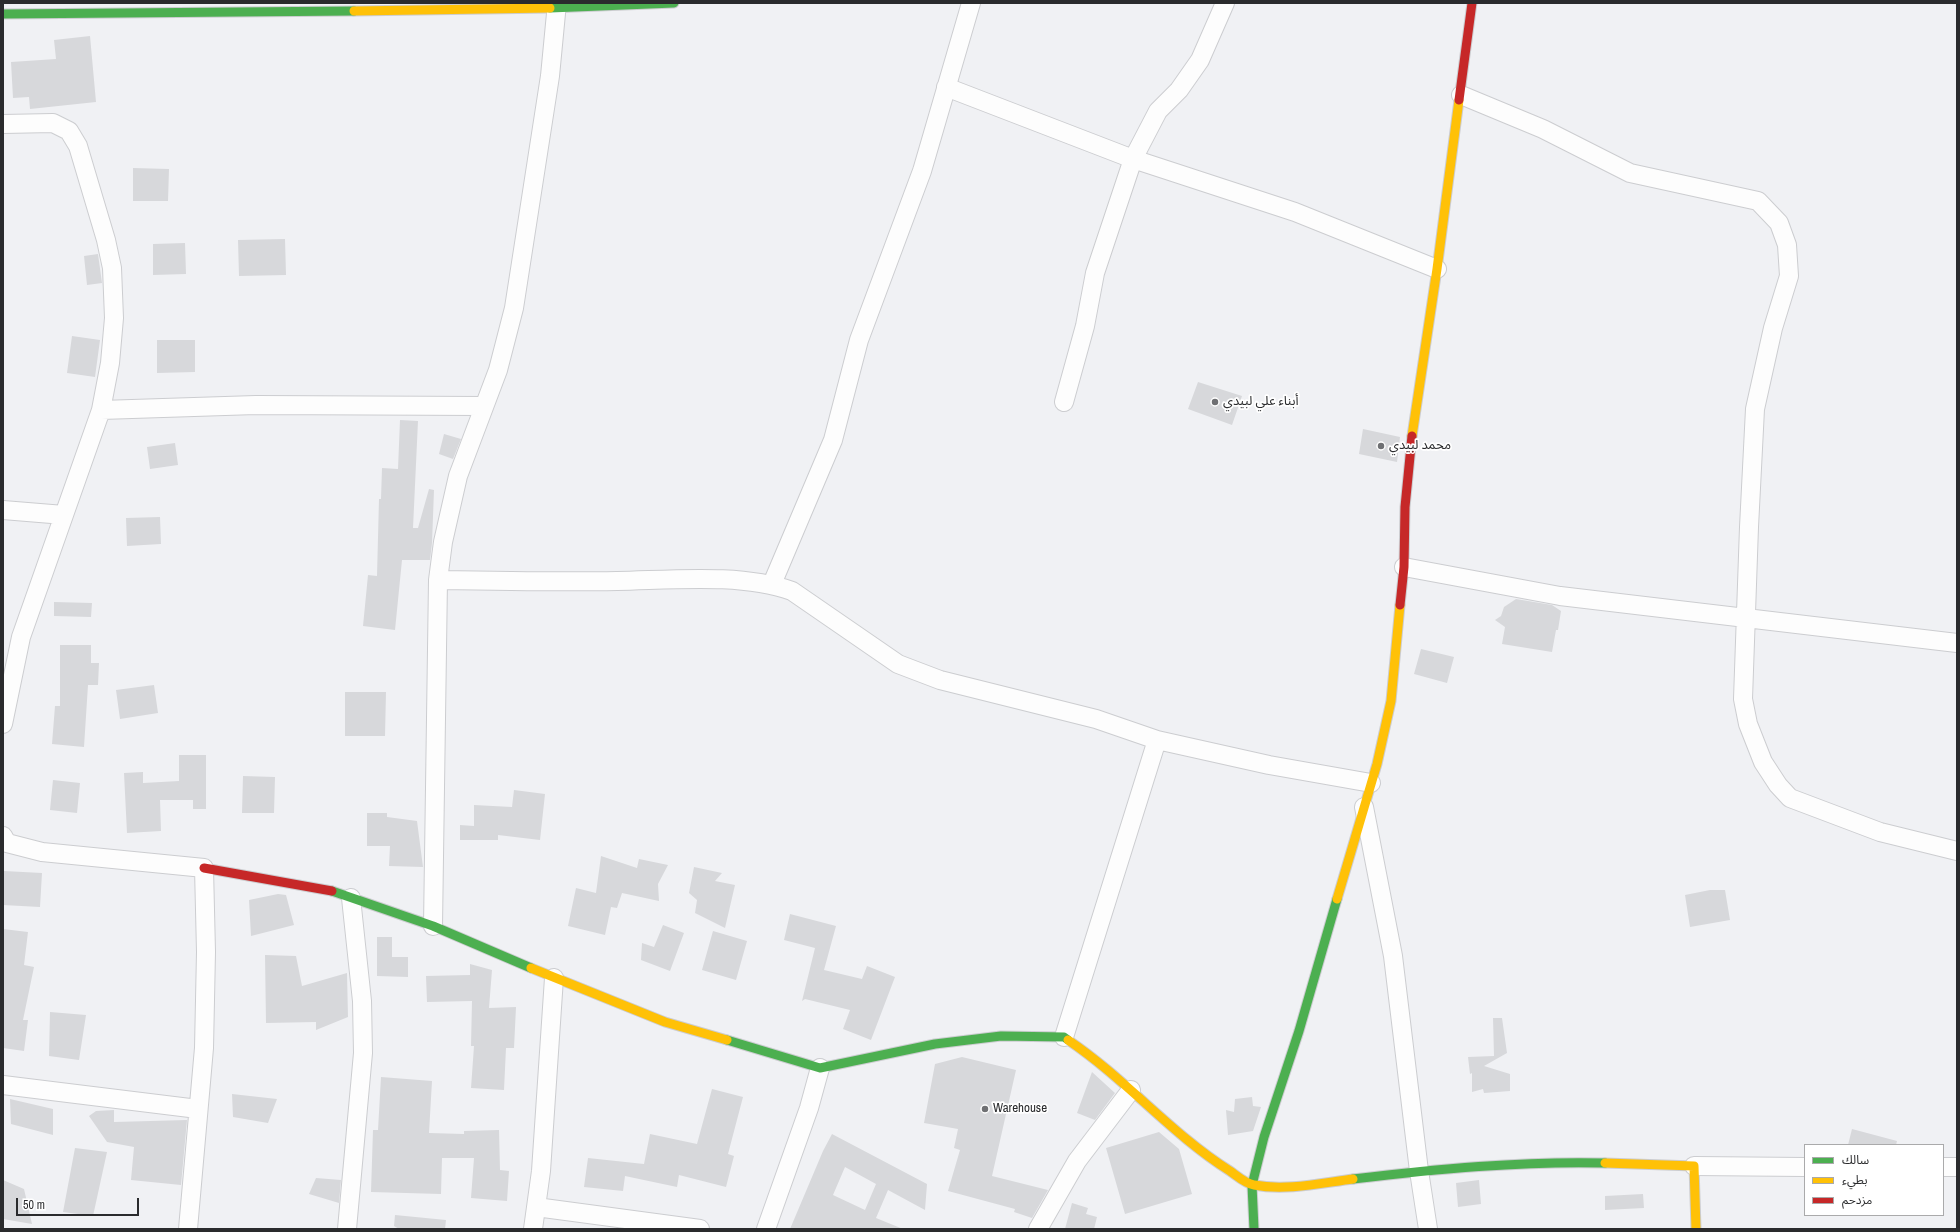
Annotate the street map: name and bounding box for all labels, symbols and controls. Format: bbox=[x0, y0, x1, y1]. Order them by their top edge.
place label: أبناء علي لبيدي bbox=[1223, 394, 1299, 410]
marker: أبناء علي لبيدي bbox=[1210, 397, 1220, 407]
place label: محمد لبيدي bbox=[1389, 438, 1451, 454]
marker: محمد لبيدي bbox=[1376, 441, 1386, 451]
place label: Warehouse bbox=[993, 1101, 1047, 1117]
marker: Warehouse bbox=[980, 1104, 990, 1114]
legend bbox=[1804, 1144, 1944, 1216]
text: سالك bbox=[1842, 1152, 1869, 1168]
text: بطيء bbox=[1842, 1172, 1868, 1188]
scale bar bbox=[18, 1190, 141, 1216]
text: مزدحم bbox=[1842, 1192, 1872, 1208]
text: 50 m bbox=[23, 1197, 45, 1213]

